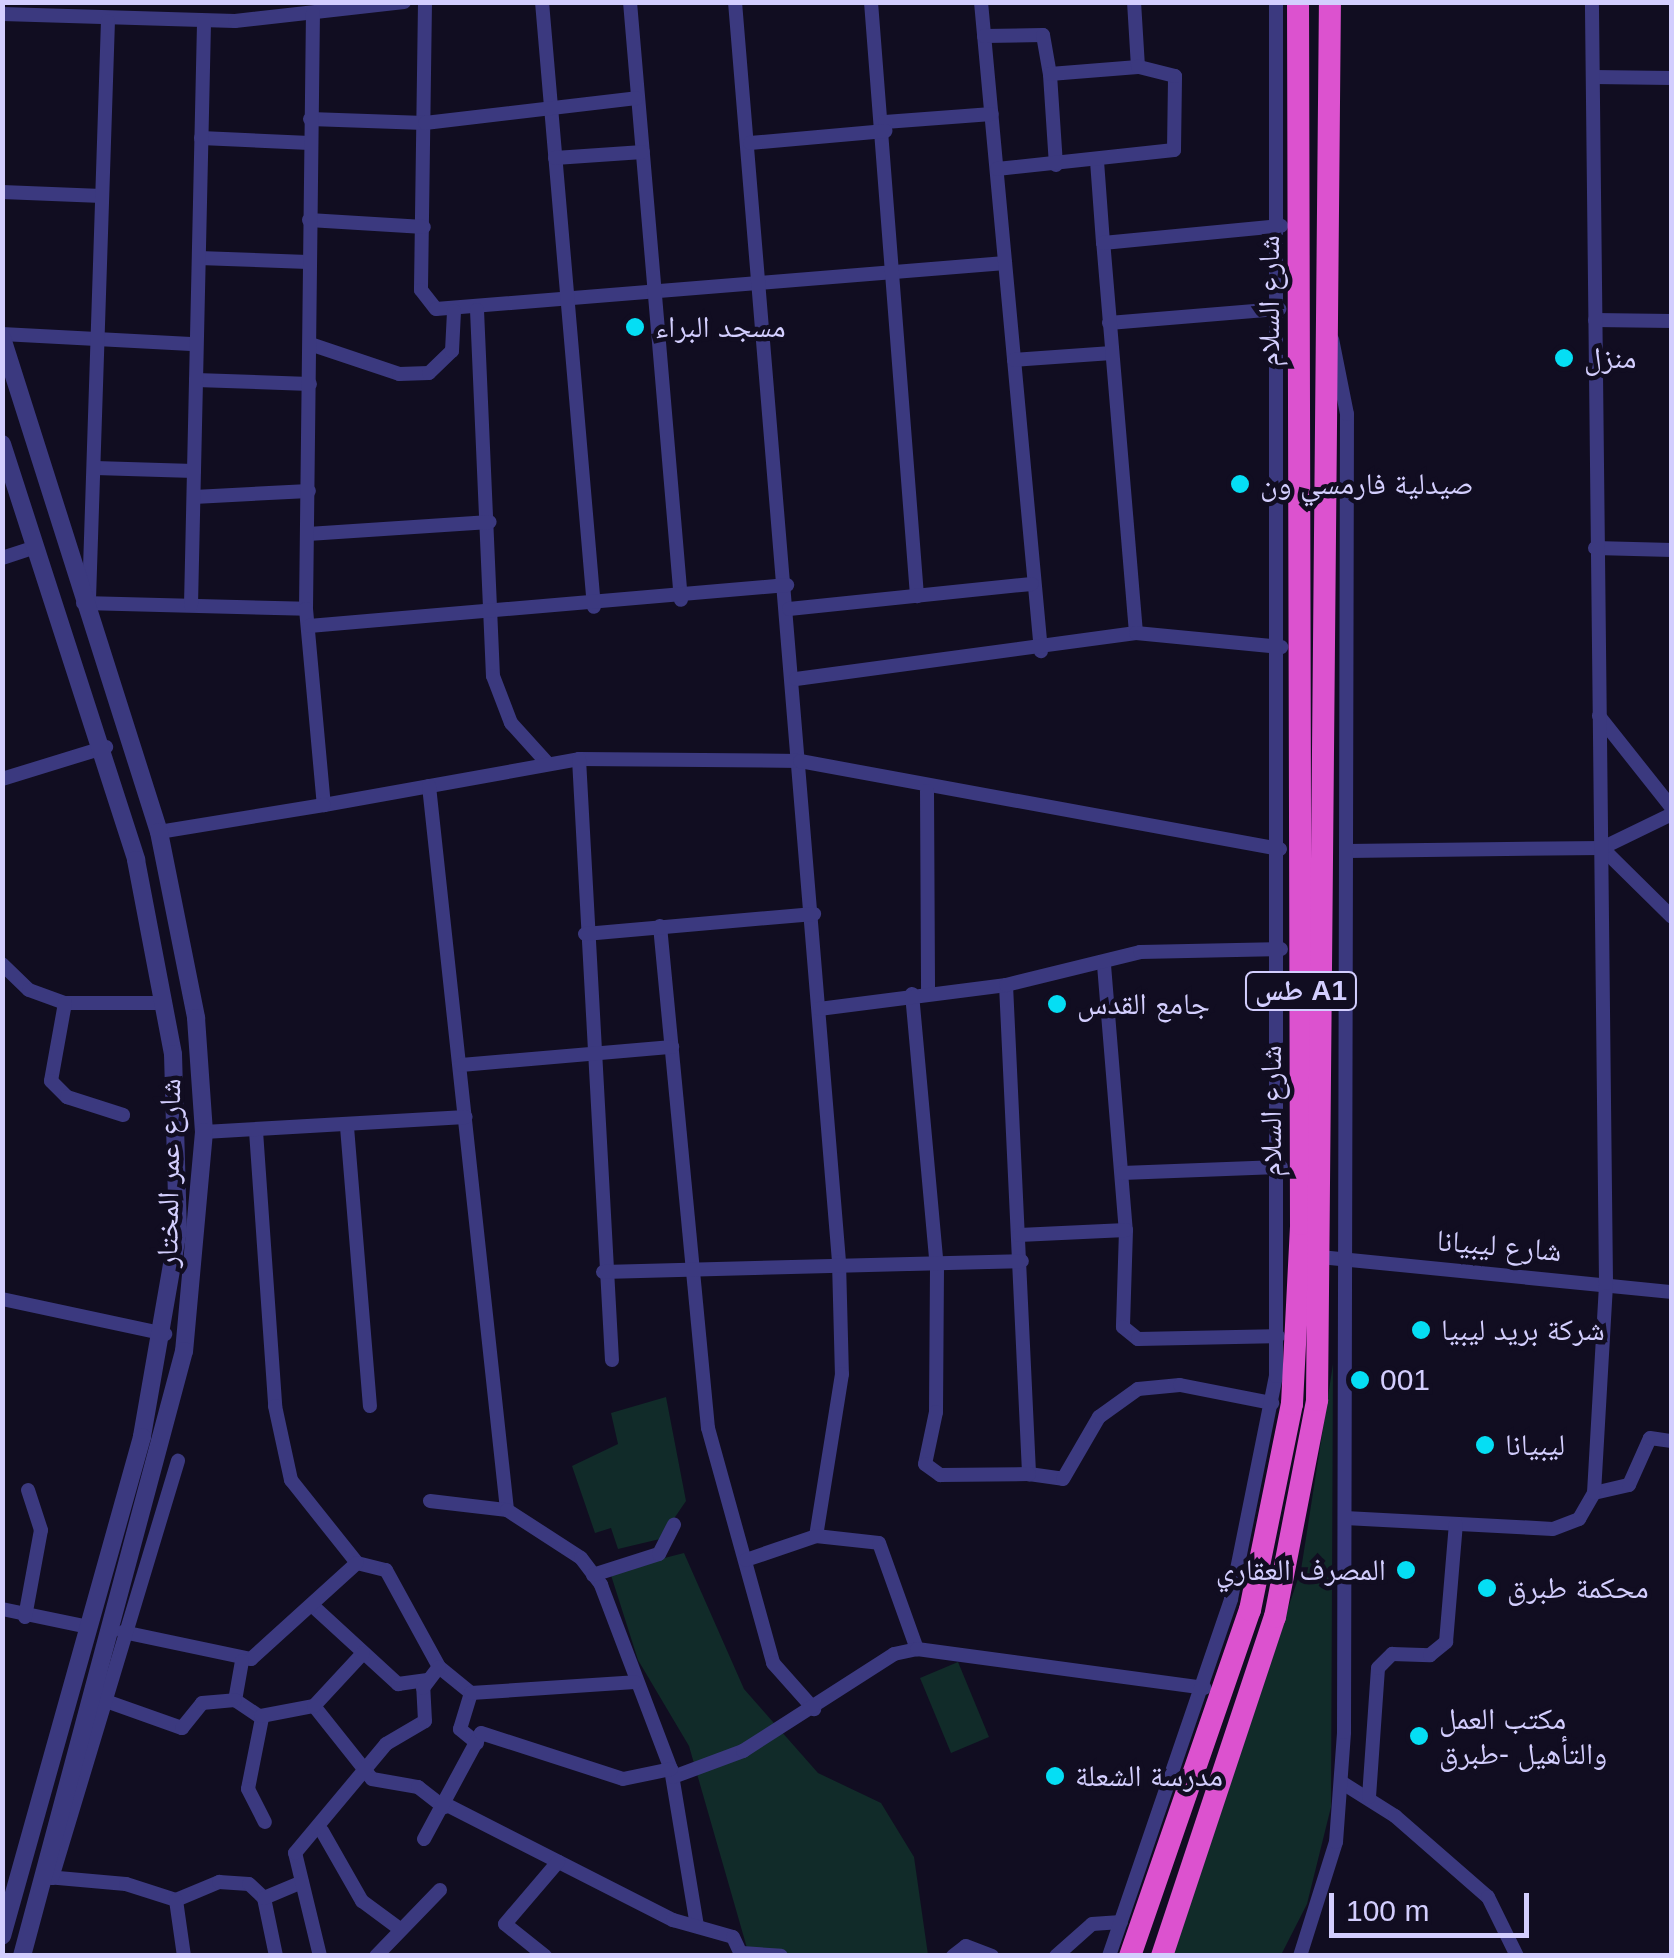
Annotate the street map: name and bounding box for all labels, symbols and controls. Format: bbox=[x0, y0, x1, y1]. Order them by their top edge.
street label: شارع السلام bbox=[1251, 235, 1287, 367]
place label: مسجد البراء bbox=[655, 309, 786, 345]
marker: مسجد البراء bbox=[624, 316, 646, 338]
place label: منزل bbox=[1584, 340, 1636, 376]
marker: منزل bbox=[1553, 347, 1575, 369]
place label: صيدلية فارمسي ون bbox=[1260, 466, 1474, 502]
marker: صيدلية فارمسي ون bbox=[1229, 473, 1251, 495]
road number: طس A1 bbox=[1244, 968, 1358, 1014]
place label: جامع القدس bbox=[1077, 986, 1210, 1022]
marker: جامع القدس bbox=[1046, 993, 1068, 1015]
street label: شارع السلام bbox=[1253, 1045, 1289, 1177]
street label: شارع عمر المختار bbox=[149, 1078, 189, 1268]
street label: شارع ليبيانا bbox=[1435, 1223, 1563, 1269]
place label: شركة بريد ليبيا bbox=[1441, 1312, 1605, 1348]
marker: شركة بريد ليبيا bbox=[1410, 1319, 1432, 1341]
place label: 001 bbox=[1380, 1362, 1430, 1398]
marker: 001 bbox=[1349, 1369, 1371, 1391]
place label: ليبيانا bbox=[1505, 1427, 1565, 1463]
marker: ليبيانا bbox=[1474, 1434, 1496, 1456]
place label: المصرف العقاري bbox=[1216, 1552, 1386, 1588]
marker: المصرف العقاري bbox=[1395, 1559, 1417, 1581]
place label: محكمة طبرق bbox=[1507, 1570, 1649, 1606]
marker: محكمة طبرق bbox=[1476, 1577, 1498, 1599]
place label: مكتب العمل والتأهيل -طبرق bbox=[1439, 1701, 1607, 1772]
marker: مكتب العمل والتأهيل -طبرق bbox=[1408, 1725, 1430, 1747]
place label: مدرسة الشعلة bbox=[1075, 1758, 1223, 1794]
marker: مدرسة الشعلة bbox=[1044, 1765, 1066, 1787]
scale bar bbox=[1334, 1873, 1534, 1935]
text: 100 m bbox=[1346, 1894, 1429, 1927]

